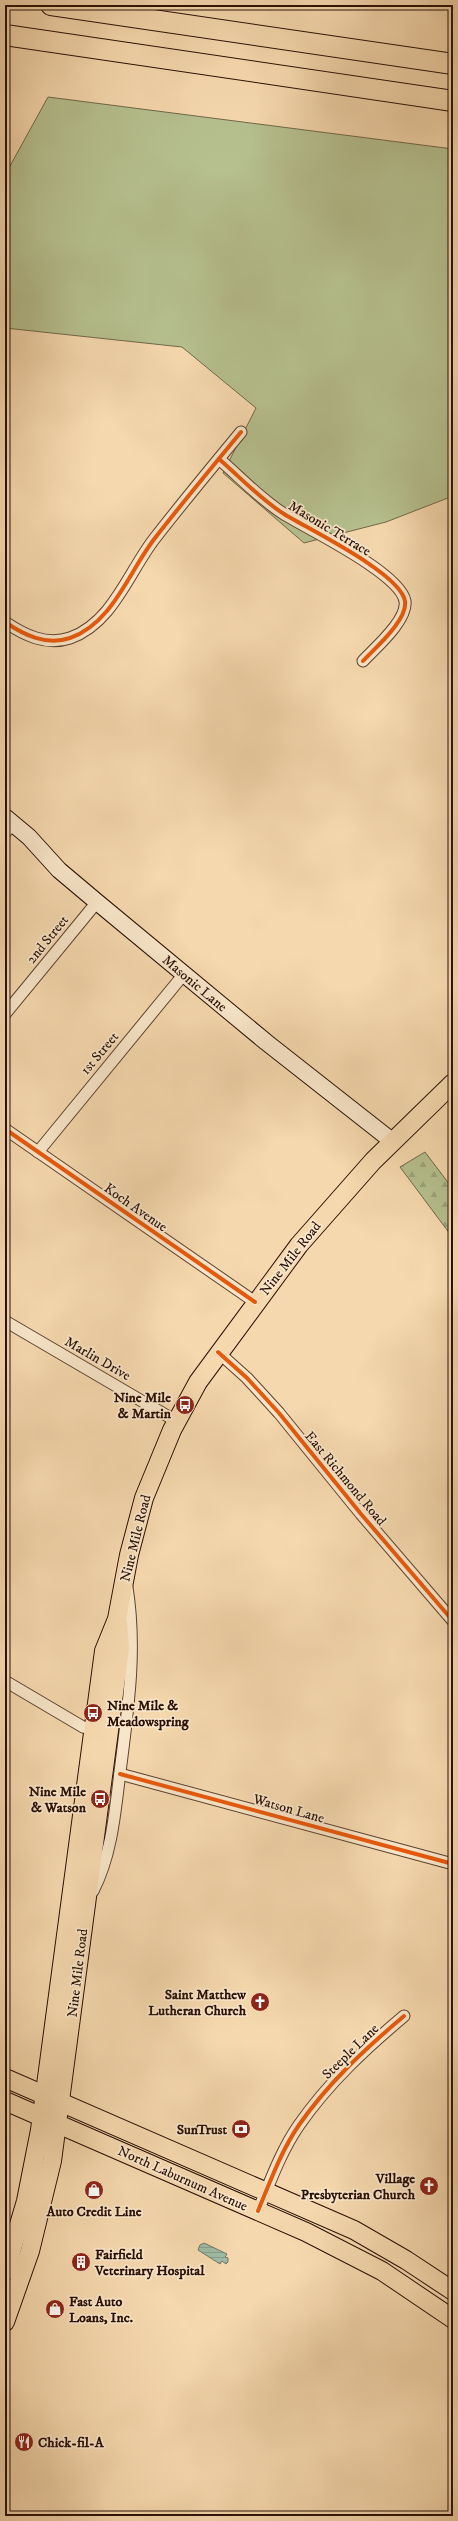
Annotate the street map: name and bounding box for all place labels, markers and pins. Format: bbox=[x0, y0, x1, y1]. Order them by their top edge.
place label: Nine Mile & Martin bbox=[114, 1389, 172, 1423]
bus stop icon: Nine Mile & Martin bbox=[174, 1394, 196, 1416]
place label: Nine Mile & Meadowspring bbox=[107, 1697, 190, 1731]
bus stop icon: Nine Mile & Meadowspring bbox=[82, 1702, 104, 1724]
place label: Nine Mile & Watson bbox=[29, 1783, 87, 1817]
bus stop icon: Nine Mile & Watson bbox=[89, 1788, 111, 1810]
place label: Saint Matthew Lutheran Church bbox=[148, 1986, 247, 2020]
church icon: Saint Matthew Lutheran Church bbox=[249, 1991, 271, 2013]
bank icon: SunTrust bbox=[230, 2118, 252, 2140]
place label: SunTrust bbox=[177, 2121, 228, 2139]
place label: Village Presbyterian Church bbox=[301, 2170, 416, 2204]
church icon: Village Presbyterian Church bbox=[418, 2175, 440, 2197]
shop icon: Auto Credit Line bbox=[83, 2179, 105, 2201]
place label: Auto Credit Line bbox=[46, 2203, 142, 2221]
place label: Fairfield Veterinary Hospital bbox=[94, 2246, 205, 2280]
building icon: Fairfield Veterinary Hospital bbox=[70, 2251, 92, 2273]
place label: Fast Auto Loans, Inc. bbox=[69, 2293, 133, 2327]
shop icon: Fast Auto Loans, Inc. bbox=[44, 2298, 66, 2320]
restaurant icon: Chick-fil-A bbox=[13, 2431, 35, 2453]
place label: Chick-fil-A bbox=[38, 2434, 105, 2452]

